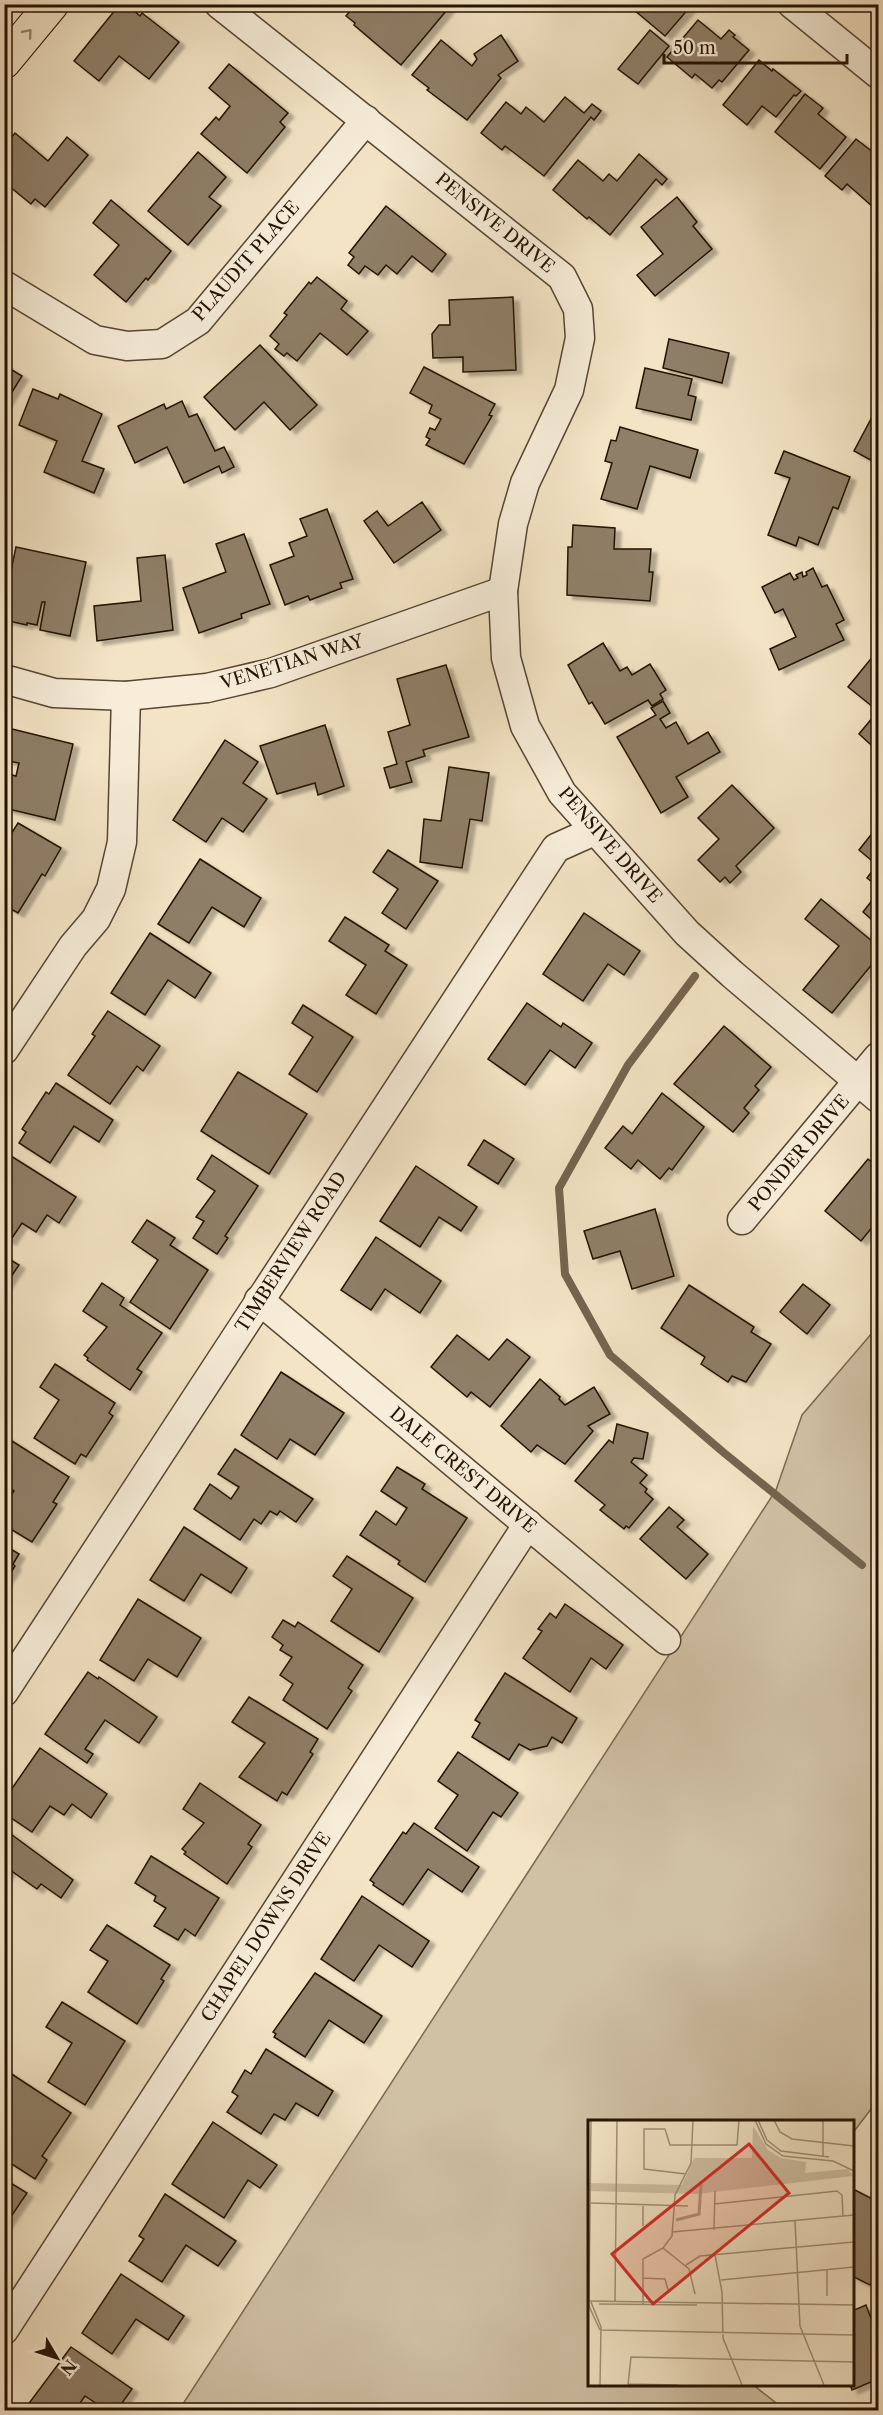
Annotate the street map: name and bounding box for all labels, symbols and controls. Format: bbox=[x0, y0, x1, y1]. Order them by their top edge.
scale bar bbox=[664, 27, 847, 65]
one-way arrow bbox=[21, 29, 32, 40]
text: 50 m bbox=[673, 37, 716, 59]
street label: PENSIVE DRIVE bbox=[431, 168, 559, 278]
street label: PLAUDIT PLACE bbox=[188, 197, 304, 325]
street label: VENETIAN WAY bbox=[217, 629, 367, 694]
street label: PENSIVE DRIVE bbox=[554, 782, 666, 908]
street label: PONDER DRIVE bbox=[744, 1090, 854, 1216]
street label: TIMBERVIEW ROAD bbox=[231, 1168, 351, 1336]
street label: DALE CREST DRIVE bbox=[385, 1402, 541, 1538]
street label: CHAPEL DOWNS DRIVE bbox=[196, 1828, 336, 2026]
inset map bbox=[588, 2120, 853, 2385]
north arrow bbox=[27, 2328, 87, 2388]
text: N bbox=[56, 2356, 81, 2379]

